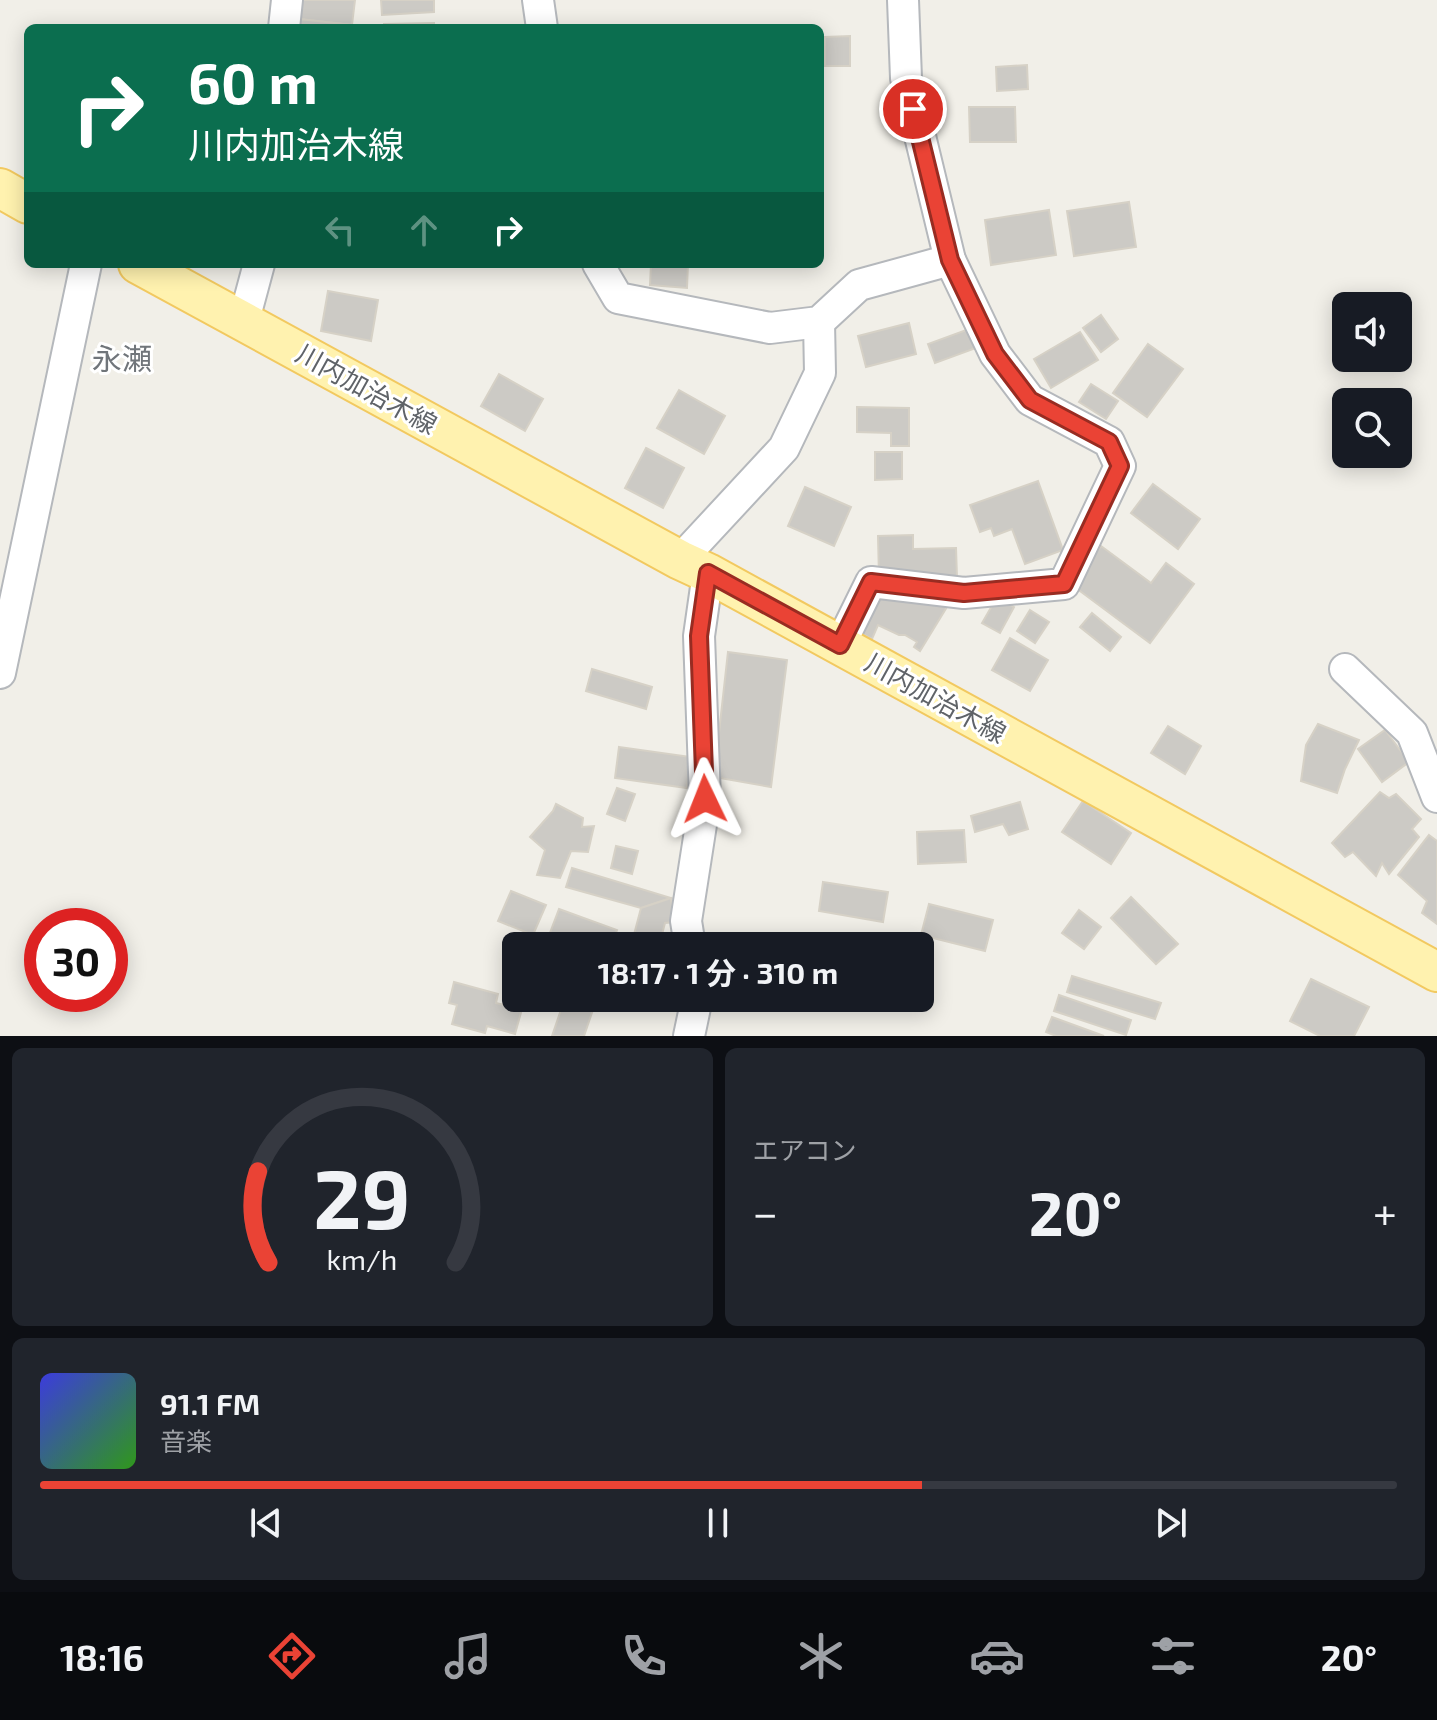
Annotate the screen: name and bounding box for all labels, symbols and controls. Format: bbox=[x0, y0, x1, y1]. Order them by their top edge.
text: 60 m bbox=[188, 48, 318, 115]
icon: right bbox=[56, 56, 160, 160]
pin bbox=[879, 75, 947, 143]
icon: arrive bbox=[891, 87, 935, 131]
text: 川内加治木線 bbox=[188, 122, 404, 165]
icon: left bbox=[318, 208, 362, 252]
icon: ahead bbox=[402, 208, 446, 252]
icon: right bbox=[486, 208, 530, 252]
map controls bbox=[1332, 292, 1412, 468]
button: sound bbox=[1332, 292, 1412, 372]
street label: 川内加治木線 bbox=[291, 337, 443, 439]
district label: 永瀬 bbox=[92, 340, 152, 376]
button: search bbox=[1332, 388, 1412, 468]
street label: 川内加治木線 bbox=[860, 646, 1012, 748]
position arrow bbox=[663, 757, 747, 841]
speed limit sign: 30 bbox=[24, 908, 128, 1012]
text: 18:17 · 1 分 · 310 m bbox=[598, 954, 838, 990]
text: エアコン bbox=[753, 1134, 857, 1165]
text: 29 bbox=[314, 1146, 411, 1246]
text: 20° bbox=[1029, 1176, 1122, 1248]
text: − bbox=[753, 1185, 778, 1238]
text: + bbox=[1373, 1185, 1397, 1238]
text: km/h bbox=[327, 1241, 398, 1276]
text: 91.1 FM bbox=[160, 1385, 260, 1421]
text: 音楽 bbox=[160, 1425, 212, 1456]
icon: previous bbox=[244, 1501, 288, 1545]
icon: pause bbox=[696, 1501, 740, 1545]
icon: next bbox=[1149, 1501, 1193, 1545]
icon: directions bbox=[264, 1628, 320, 1684]
icon: music bbox=[440, 1628, 496, 1684]
icon: phone bbox=[616, 1628, 672, 1684]
icon: climate bbox=[793, 1628, 849, 1684]
icon: car bbox=[969, 1628, 1025, 1684]
icon: filters bbox=[1145, 1628, 1201, 1684]
text: 18:16 bbox=[60, 1635, 144, 1678]
text: 20° bbox=[1321, 1635, 1377, 1678]

